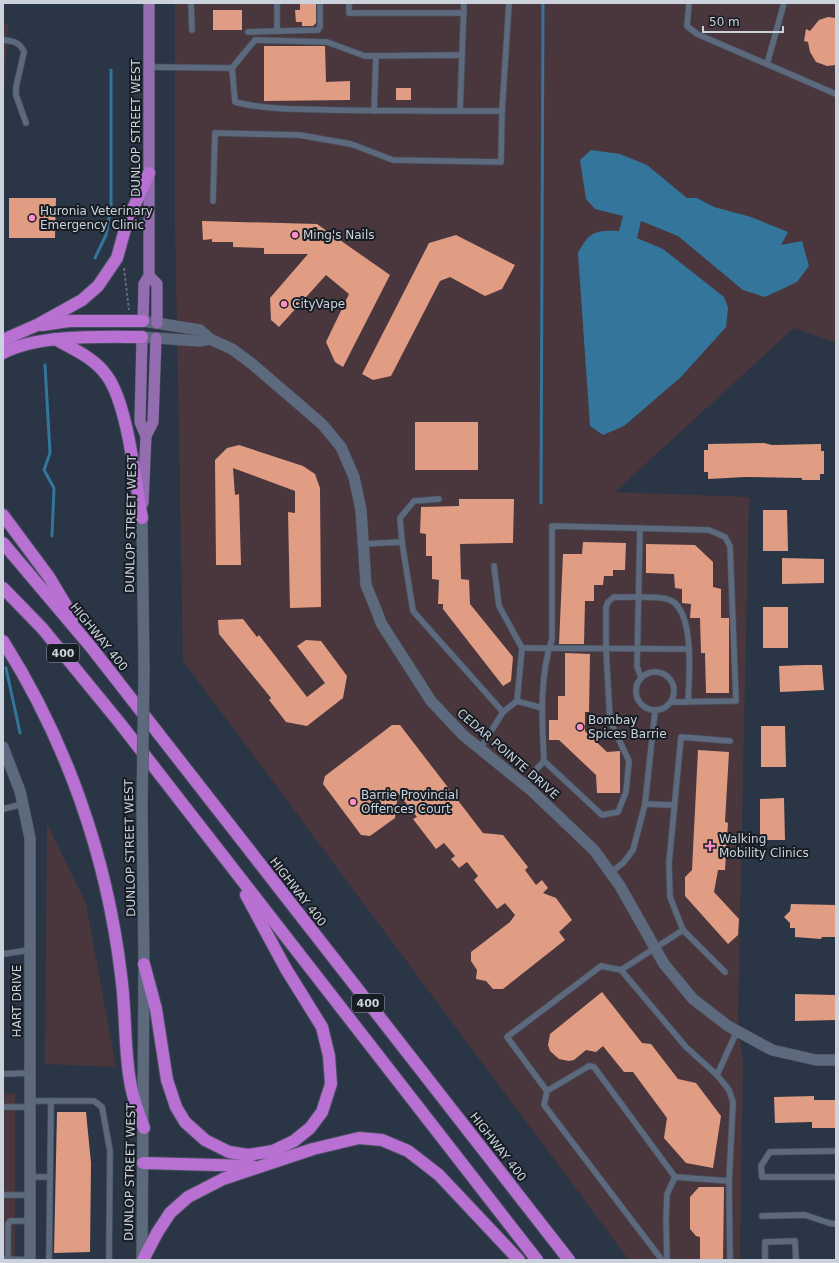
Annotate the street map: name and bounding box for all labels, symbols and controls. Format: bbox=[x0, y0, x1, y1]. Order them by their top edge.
scale bar bbox=[703, 8, 783, 34]
text: 50 m bbox=[709, 15, 740, 29]
street label: DUNLOP STREET WEST bbox=[129, 58, 143, 197]
place label: Huronia Veterinary Emergency Clinic bbox=[40, 204, 153, 232]
marker: Huronia Veterinary Emergency Clinic bbox=[27, 213, 37, 223]
place label: Ming's Nails bbox=[303, 228, 375, 242]
marker: Ming's Nails bbox=[290, 230, 300, 240]
place label: CityVape bbox=[292, 297, 345, 311]
marker: CityVape bbox=[279, 299, 289, 309]
street label: DUNLOP STREET WEST bbox=[123, 454, 139, 593]
street label: HIGHWAY 400 bbox=[67, 600, 131, 674]
road number: 400 bbox=[47, 644, 79, 662]
street label: CEDAR POINTE DRIVE bbox=[454, 706, 562, 802]
place label: Bombay Spices Barrie bbox=[588, 713, 667, 741]
marker: Bombay Spices Barrie bbox=[575, 722, 585, 732]
street label: DUNLOP STREET WEST bbox=[122, 778, 138, 917]
place label: Barrie Provincial Offences Court bbox=[361, 788, 458, 816]
marker: Barrie Provincial Offences Court bbox=[348, 797, 358, 807]
place label: Walking Mobility Clinics bbox=[719, 832, 809, 860]
marker: Walking Mobility Clinics bbox=[704, 840, 716, 852]
street label: HIGHWAY 400 bbox=[267, 855, 329, 929]
street label: HART DRIVE bbox=[10, 965, 24, 1037]
road number: 400 bbox=[352, 994, 384, 1012]
street label: DUNLOP STREET WEST bbox=[122, 1102, 138, 1241]
street label: HIGHWAY 400 bbox=[467, 1110, 529, 1184]

